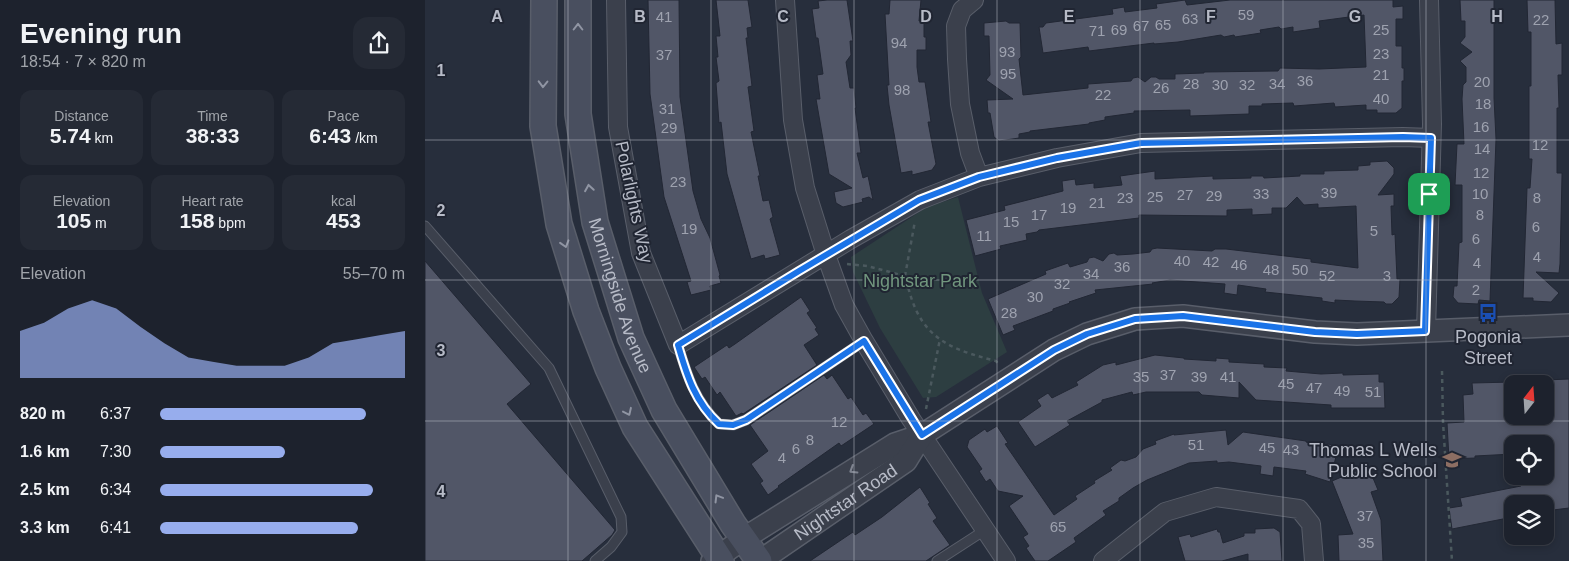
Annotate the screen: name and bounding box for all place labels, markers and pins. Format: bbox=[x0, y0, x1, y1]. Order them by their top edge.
pin bbox=[1408, 173, 1450, 215]
bus stop icon: Pogonia Street bbox=[1477, 302, 1499, 324]
place label: Pogonia Street bbox=[1455, 327, 1522, 368]
place label: Thomas L Wells Public School bbox=[1309, 440, 1437, 481]
school or university icon: Thomas L Wells Public School bbox=[1441, 449, 1463, 471]

